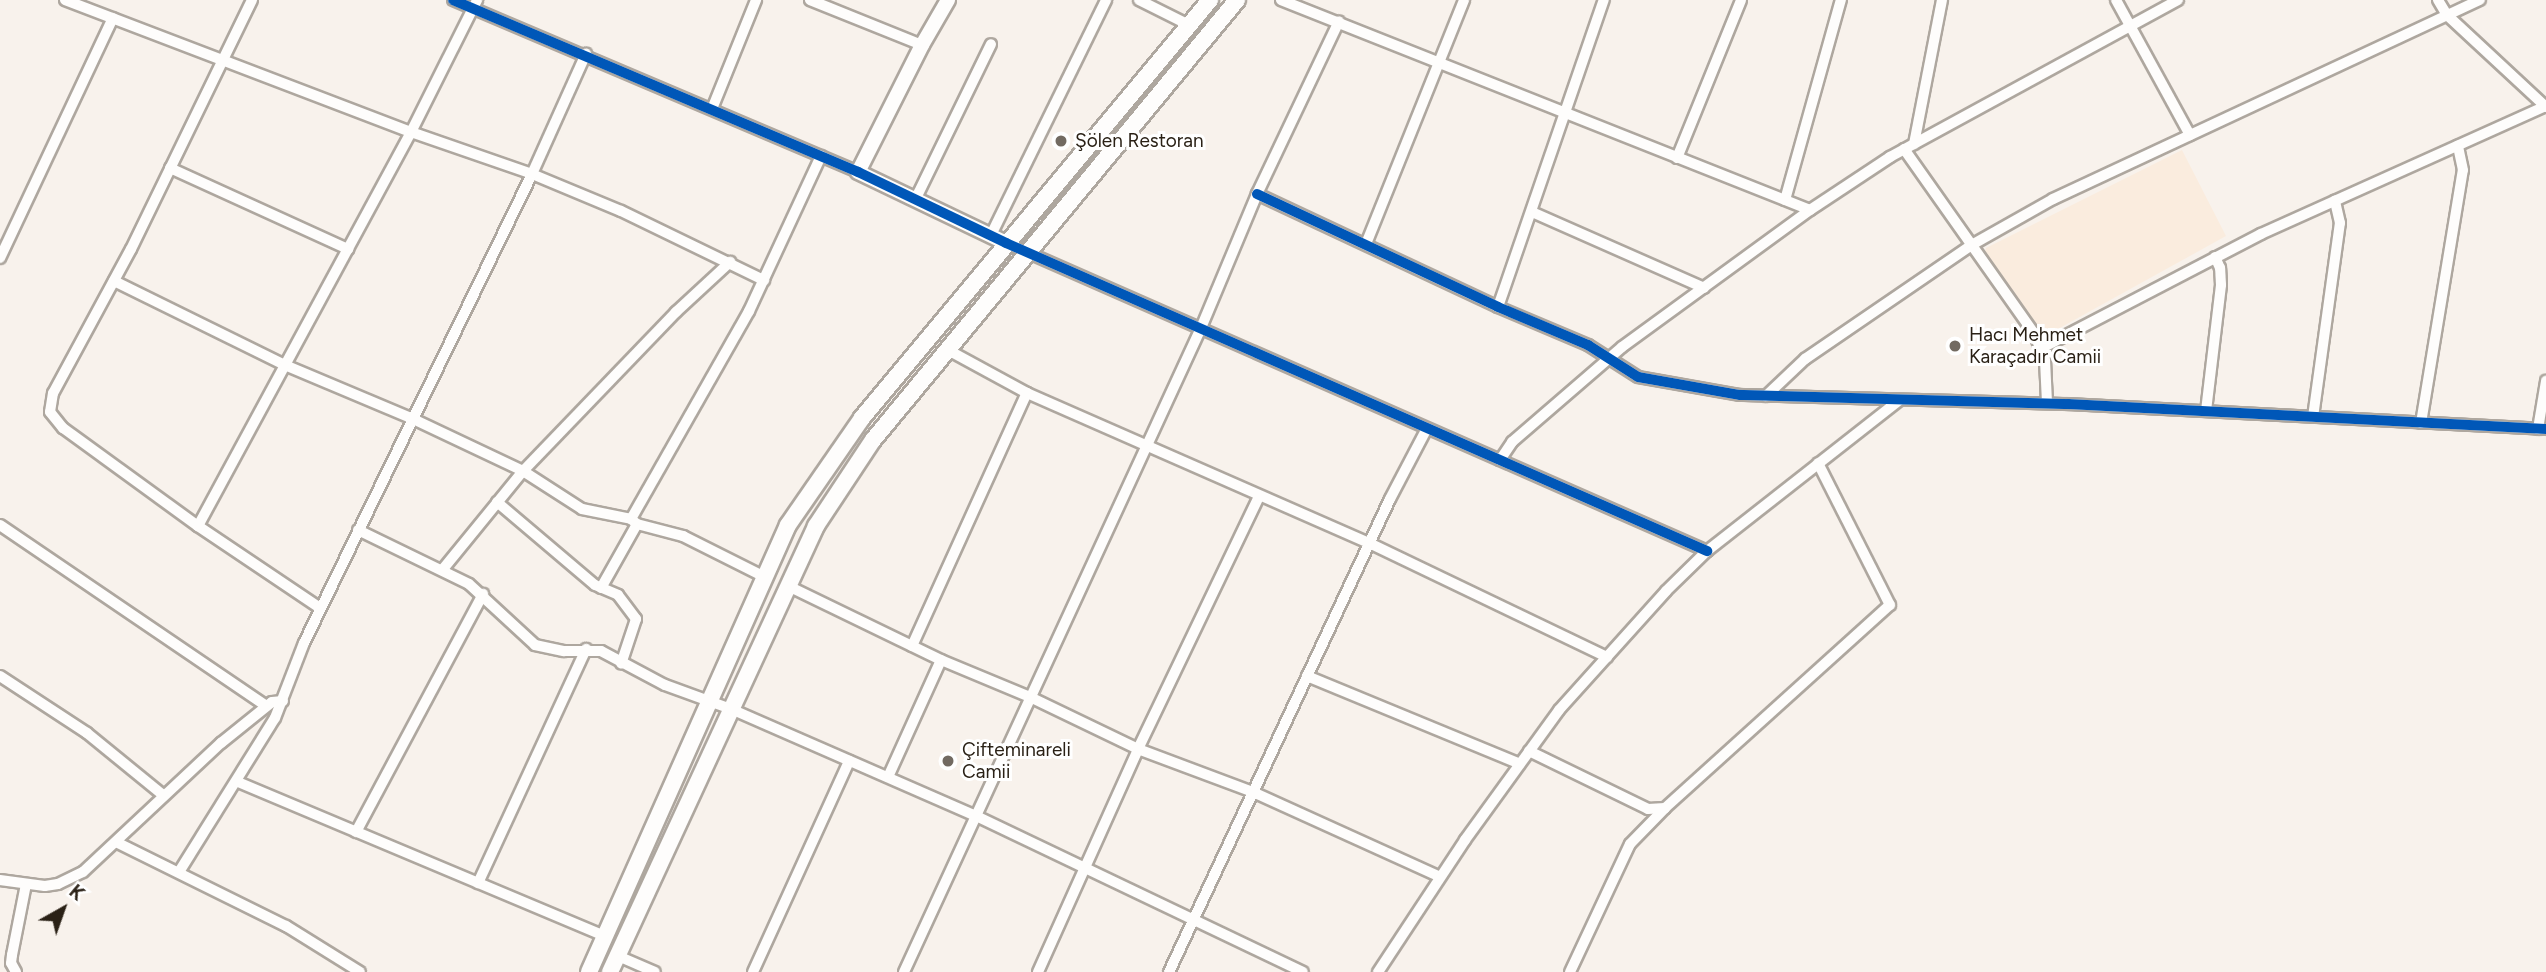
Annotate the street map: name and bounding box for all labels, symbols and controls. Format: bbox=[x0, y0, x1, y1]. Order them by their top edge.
place label: Şölen Restoran bbox=[1075, 130, 1204, 152]
marker: Şölen Restoran bbox=[1053, 133, 1069, 149]
place label: Hacı Mehmet Karaçadır Camii bbox=[1969, 324, 2101, 368]
marker: Hacı Mehmet Karaçadır Camii bbox=[1947, 338, 1963, 354]
place label: Çifteminareli Camii bbox=[962, 739, 1071, 783]
marker: Çifteminareli Camii bbox=[940, 753, 956, 769]
north arrow bbox=[28, 874, 98, 944]
text: K bbox=[65, 880, 89, 905]

